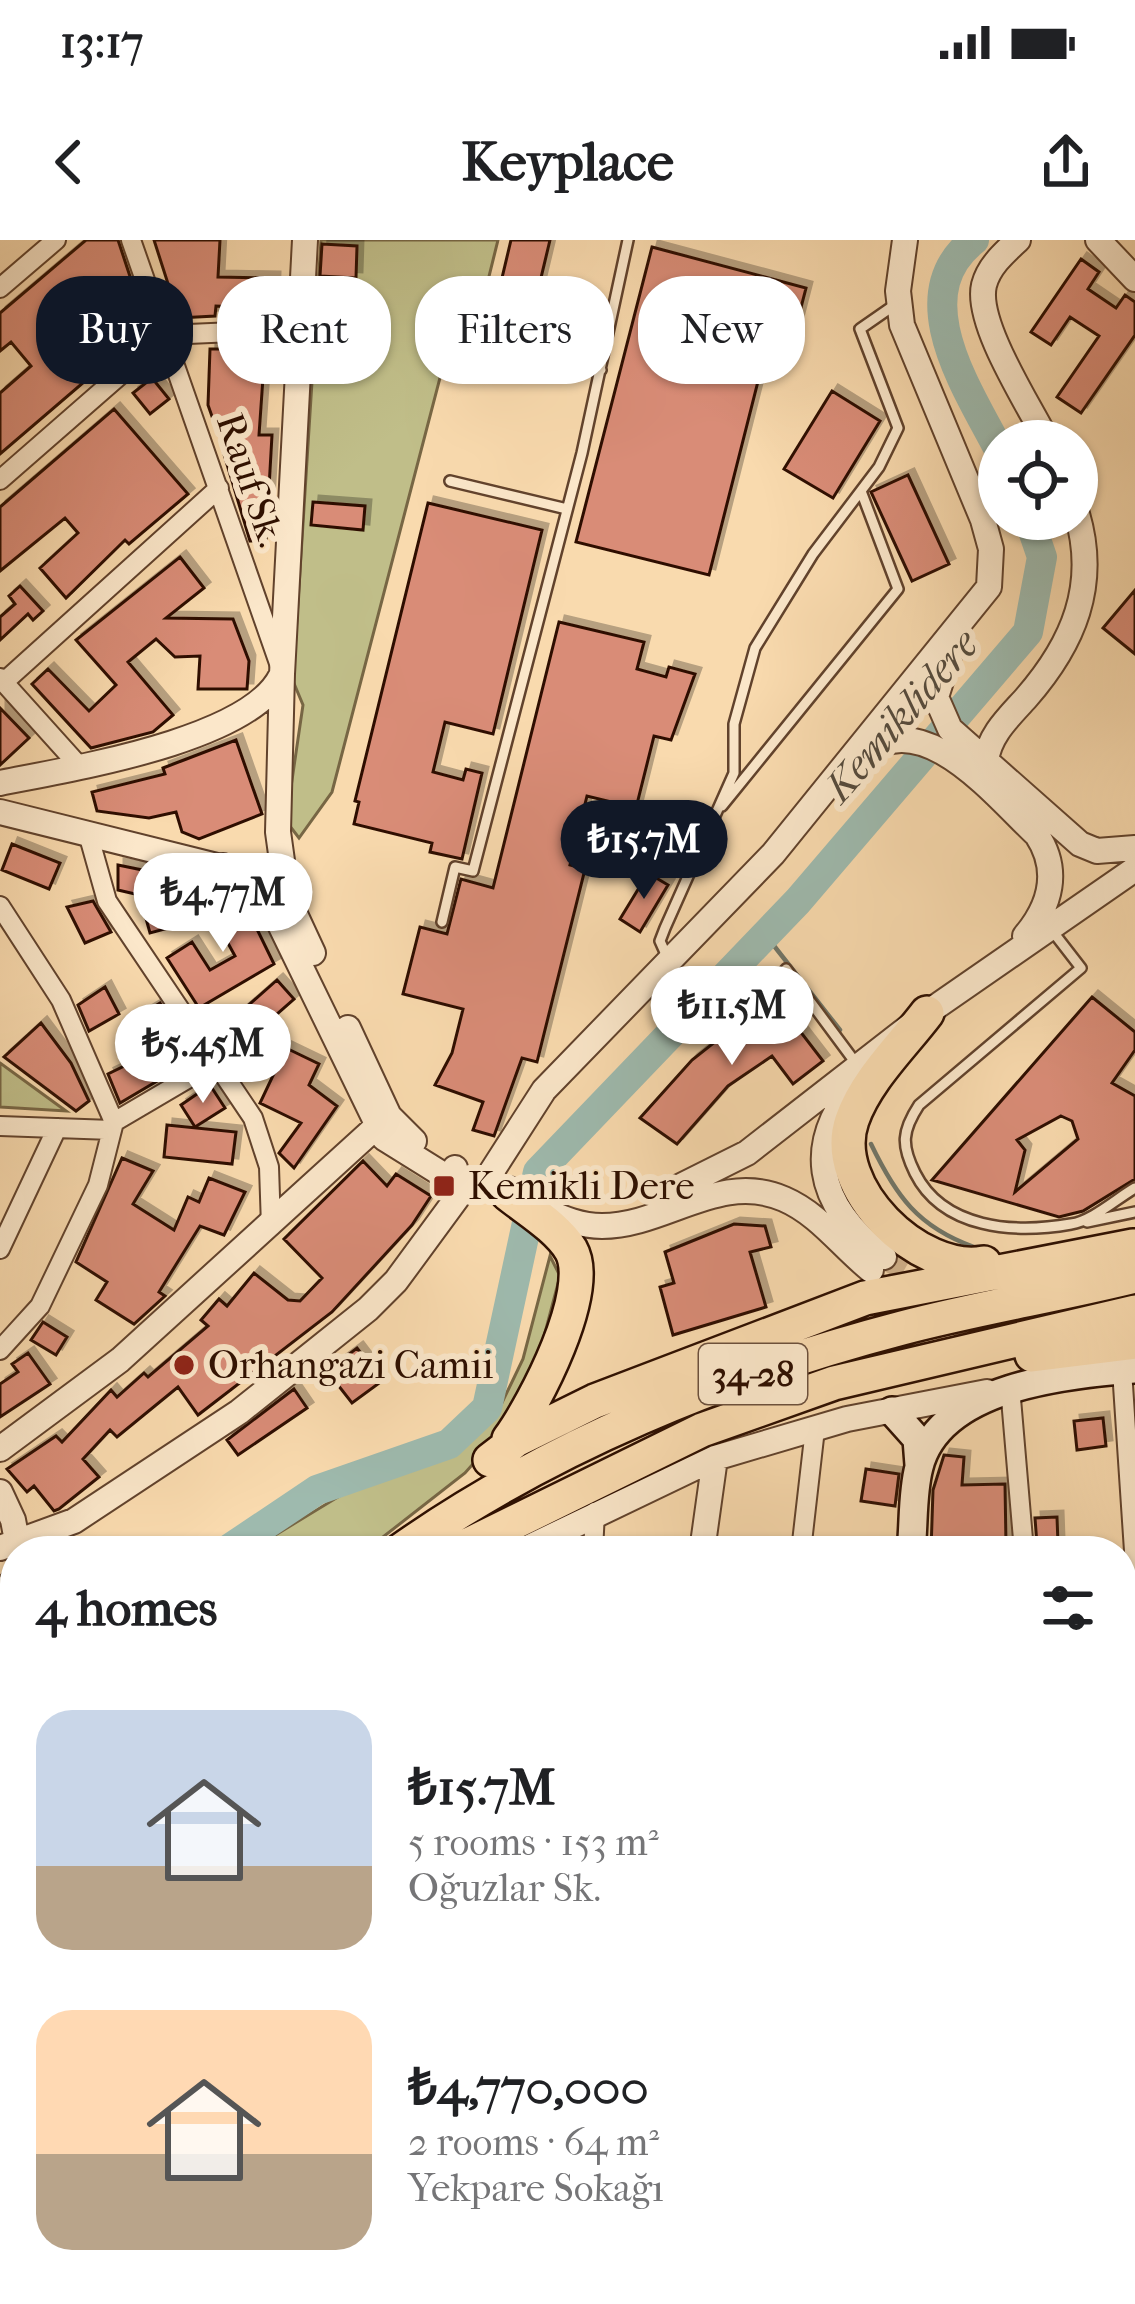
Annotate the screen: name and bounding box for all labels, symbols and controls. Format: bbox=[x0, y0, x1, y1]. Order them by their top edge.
text: 13:17 bbox=[60, 16, 143, 69]
icon: back bbox=[36, 129, 102, 195]
icon: share bbox=[1033, 129, 1099, 195]
text: Keyplace bbox=[461, 131, 674, 194]
chip: Buy bbox=[36, 276, 193, 384]
chip: Rent bbox=[217, 276, 391, 384]
chip: Filters bbox=[415, 276, 614, 384]
chip: New bbox=[638, 276, 805, 384]
street label: Rauf Sk. bbox=[207, 407, 295, 553]
map controls bbox=[978, 420, 1098, 540]
button: locate bbox=[978, 420, 1098, 540]
water label: Kemiklidere bbox=[812, 620, 989, 814]
pin: ₺15.7M bbox=[546, 800, 742, 902]
text: ₺15.7M bbox=[588, 816, 700, 862]
pin: ₺4.77M bbox=[125, 853, 321, 955]
text: ₺4.77M bbox=[160, 869, 286, 915]
pin: ₺11.5M bbox=[634, 966, 830, 1068]
text: ₺11.5M bbox=[678, 982, 786, 1028]
pin: ₺5.45M bbox=[105, 1004, 301, 1106]
text: ₺5.45M bbox=[142, 1020, 264, 1066]
place label: Kemikli Dere bbox=[468, 1163, 694, 1209]
marker: Kemikli Dere bbox=[431, 1173, 457, 1199]
place label: Orhangazi Camii bbox=[208, 1342, 494, 1388]
road number: 34-28 bbox=[699, 1344, 807, 1404]
marker: Orhangazi Camii bbox=[171, 1352, 197, 1378]
icon: filters bbox=[1035, 1575, 1101, 1641]
text: 4 homes bbox=[36, 1578, 217, 1638]
text: ₺15.7M bbox=[408, 1757, 555, 1817]
icon: home bbox=[132, 1758, 276, 1902]
text: 5 rooms · 153 m² bbox=[408, 1819, 659, 1865]
text: Oğuzlar Sk. bbox=[408, 1865, 601, 1911]
text: ₺4,770,000 bbox=[408, 2057, 649, 2117]
icon: home bbox=[132, 2058, 276, 2202]
text: 2 rooms · 64 m² bbox=[408, 2119, 659, 2165]
text: Yekpare Sokağı bbox=[408, 2165, 664, 2211]

